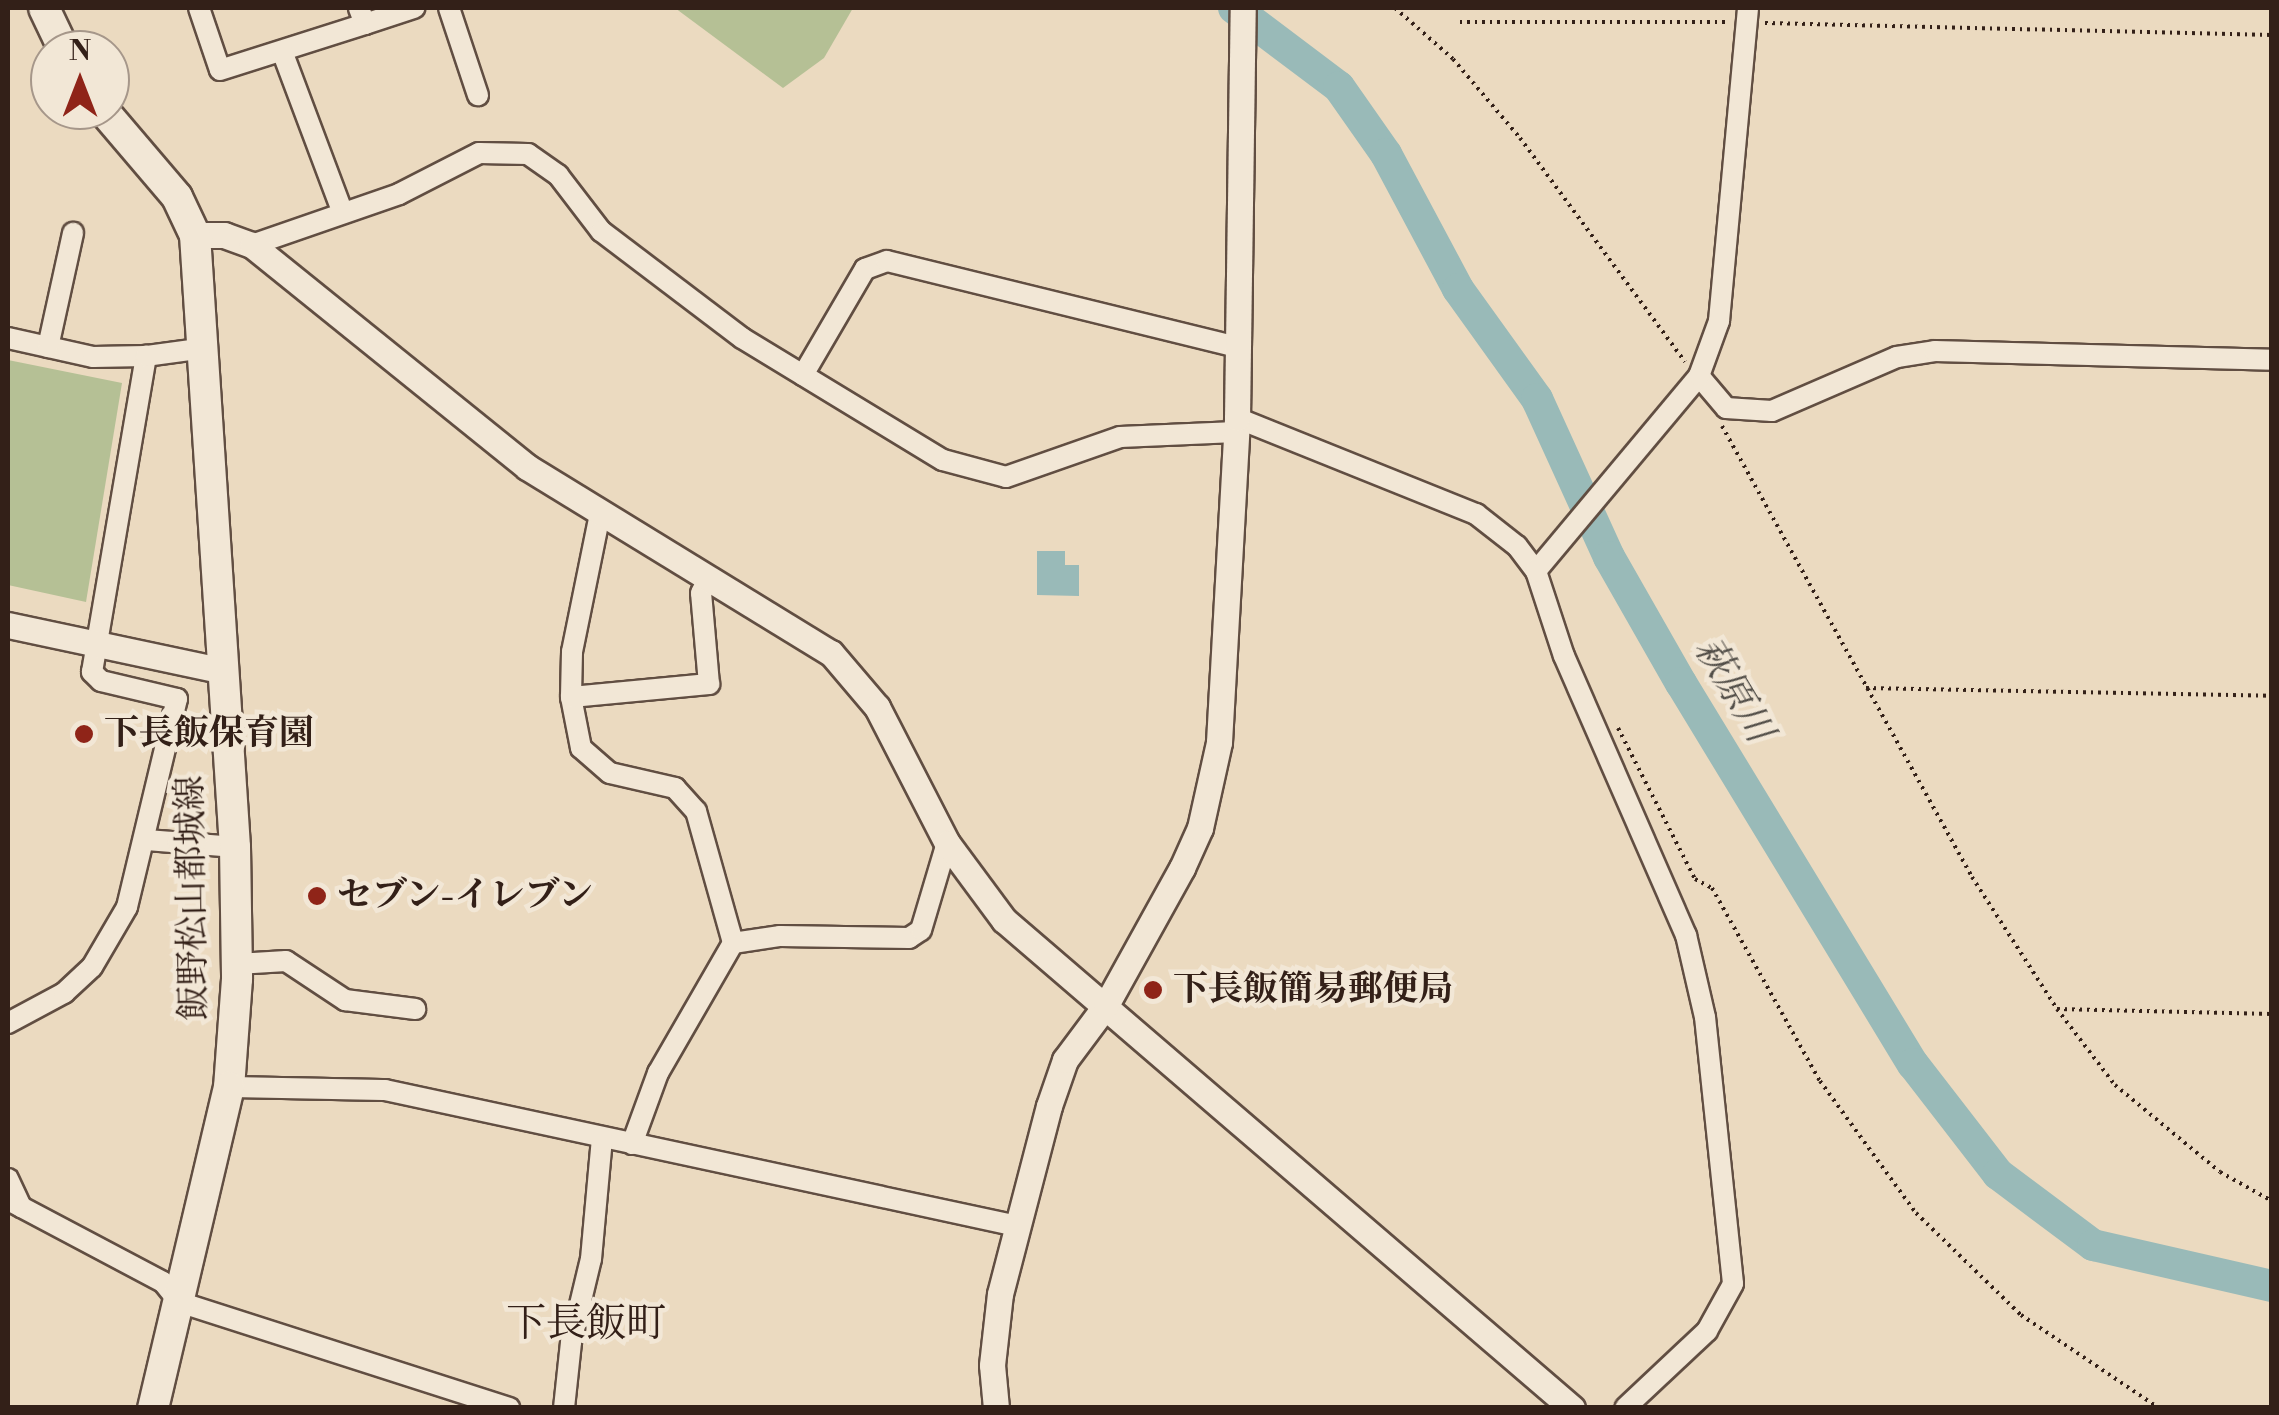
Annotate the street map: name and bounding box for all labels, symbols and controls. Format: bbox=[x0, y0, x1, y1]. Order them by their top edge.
north arrow bbox=[30, 30, 130, 130]
text: N bbox=[69, 34, 91, 69]
water label: 萩原川 bbox=[1684, 629, 1782, 751]
place label: 下長飯保育園 bbox=[104, 713, 314, 755]
marker: 下長飯保育園 bbox=[73, 723, 95, 745]
street label: 飯野松山都城線 bbox=[170, 775, 216, 1021]
place label: セブン-イレブン bbox=[337, 875, 596, 917]
marker: セブン-イレブン bbox=[306, 885, 328, 907]
place label: 下長飯簡易郵便局 bbox=[1173, 969, 1453, 1011]
marker: 下長飯簡易郵便局 bbox=[1142, 979, 1164, 1001]
district label: 下長飯町 bbox=[506, 1300, 666, 1348]

